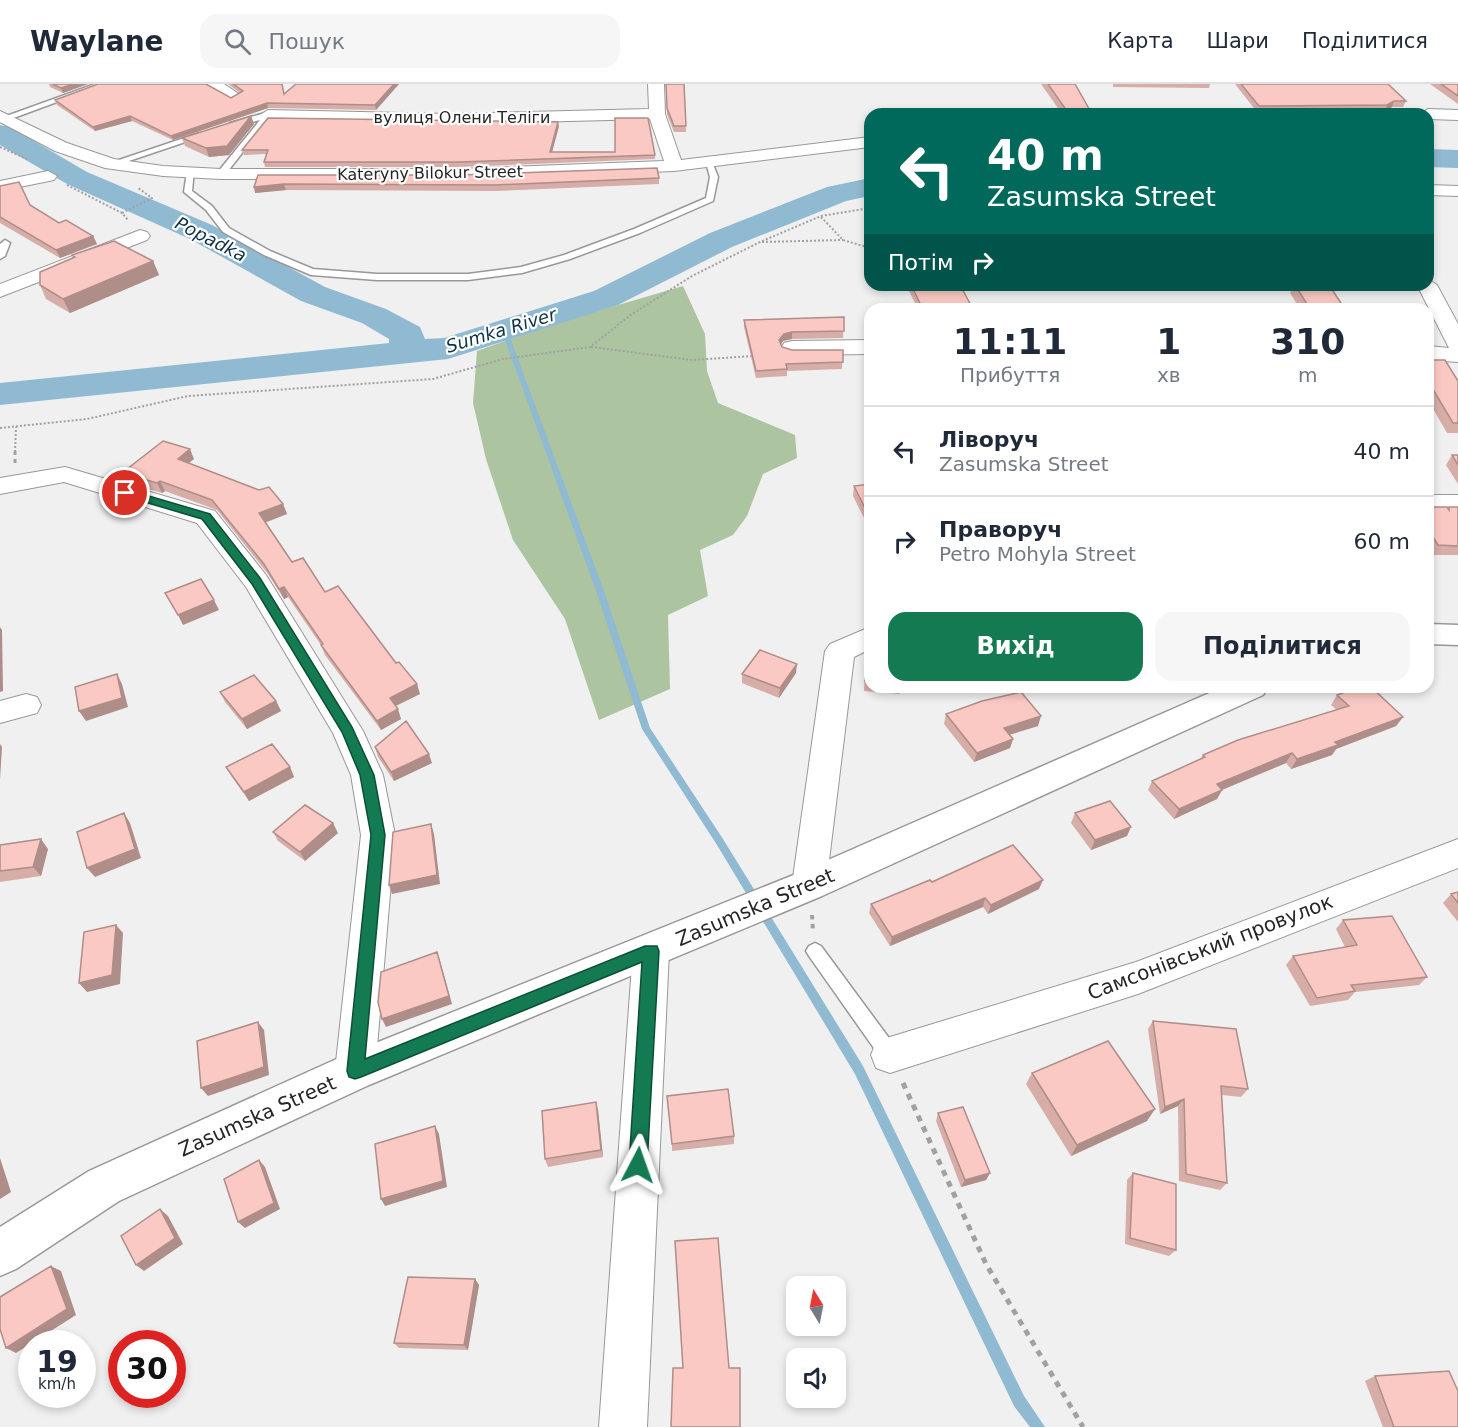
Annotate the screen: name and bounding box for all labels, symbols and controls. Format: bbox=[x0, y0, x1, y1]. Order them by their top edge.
search box bbox=[200, 14, 620, 68]
text: Waylane bbox=[30, 25, 164, 58]
icon: search bbox=[221, 25, 254, 58]
text: Пошук bbox=[269, 29, 345, 54]
text: Карта bbox=[1107, 29, 1174, 53]
text: Шари bbox=[1207, 29, 1269, 53]
text: Поділитися bbox=[1302, 29, 1428, 53]
street label: вулиця Олени Теліги bbox=[374, 108, 550, 127]
text: 40 m bbox=[987, 131, 1104, 180]
icon: left bbox=[888, 132, 966, 210]
street label: Kateryny Bilokur Street bbox=[337, 162, 523, 184]
text: Zasumska Street bbox=[987, 181, 1216, 212]
water label: Popadka bbox=[172, 212, 250, 266]
icon: right bbox=[966, 246, 999, 279]
text: Потім bbox=[888, 250, 954, 275]
water label: Sumka River bbox=[443, 303, 560, 357]
text: 11:11 bbox=[953, 321, 1067, 362]
text: 1 bbox=[1156, 321, 1181, 362]
text: 310 bbox=[1270, 321, 1345, 362]
text: Прибуття bbox=[960, 363, 1060, 387]
text: хв bbox=[1157, 363, 1181, 387]
text: m bbox=[1298, 363, 1317, 387]
text: Ліворуч bbox=[939, 427, 1039, 452]
icon: left bbox=[888, 435, 921, 468]
text: 40 m bbox=[1354, 439, 1410, 464]
text: Zasumska Street bbox=[939, 452, 1109, 476]
pin bbox=[99, 467, 150, 518]
icon: arrive bbox=[108, 476, 141, 509]
text: Праворуч bbox=[939, 517, 1062, 542]
icon: right bbox=[888, 525, 921, 558]
text: 60 m bbox=[1354, 529, 1410, 554]
text: Petro Mohyla Street bbox=[939, 542, 1136, 566]
button: Вихід bbox=[888, 612, 1143, 681]
button: Поділитися bbox=[1155, 612, 1410, 681]
street label: Zasumska Street bbox=[672, 863, 838, 951]
street label: Самсонівський провулок bbox=[1084, 889, 1336, 1005]
street label: Zasumska Street bbox=[175, 1070, 339, 1161]
position arrow bbox=[606, 1133, 670, 1197]
north arrow bbox=[786, 1276, 846, 1336]
map controls bbox=[786, 1276, 846, 1408]
speed limit sign: 30 bbox=[108, 1330, 186, 1408]
text: 19 bbox=[36, 1344, 78, 1379]
button: sound bbox=[786, 1348, 846, 1408]
text: km/h bbox=[38, 1375, 76, 1393]

